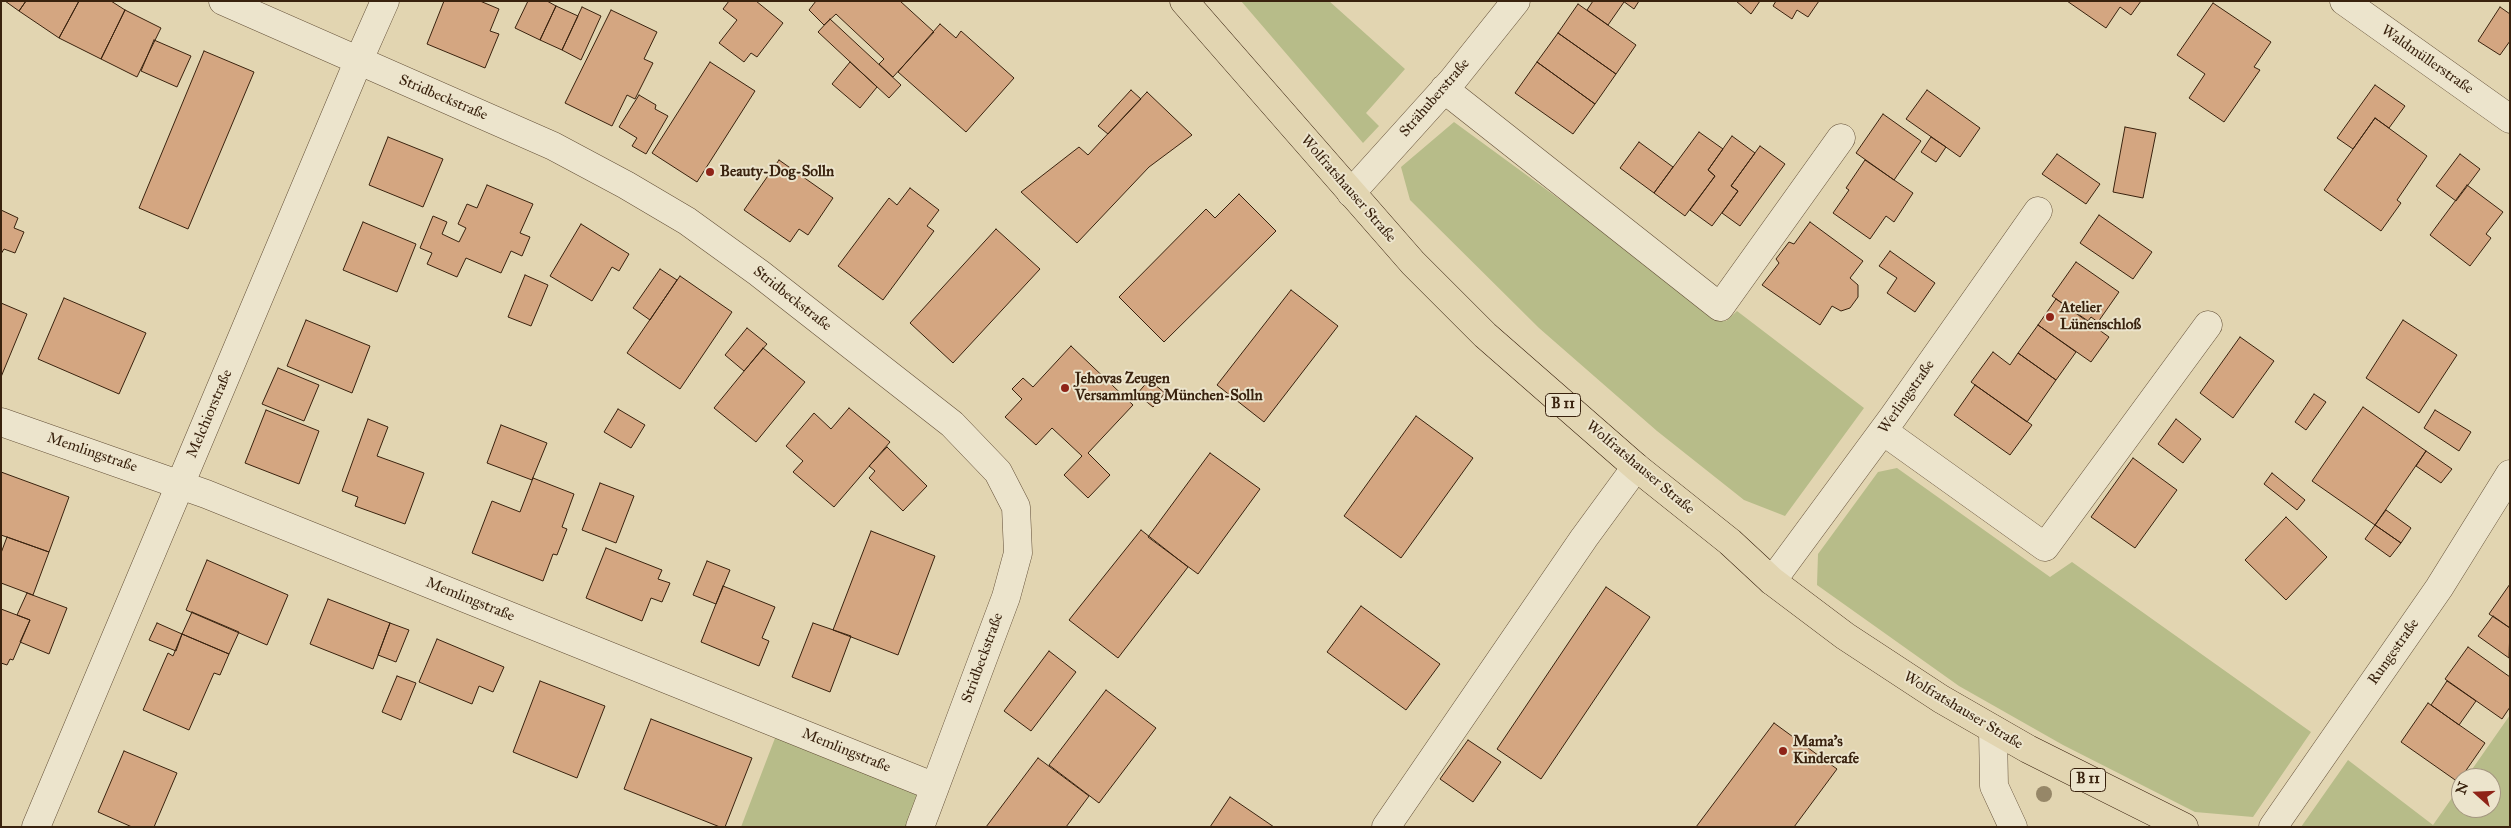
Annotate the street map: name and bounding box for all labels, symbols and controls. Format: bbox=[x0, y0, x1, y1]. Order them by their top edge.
street label: Waldmüllerstraße bbox=[2377, 21, 2477, 99]
street label: Strähuberstraße bbox=[1396, 55, 1474, 141]
street label: Stridbeckstraße bbox=[396, 71, 490, 125]
street label: Wolfratshauser Straße bbox=[1297, 132, 1399, 246]
place label: Beauty-Dog-Solln bbox=[720, 163, 834, 181]
marker: Beauty-Dog-Solln bbox=[704, 166, 716, 178]
street label: Stridbeckstraße bbox=[749, 263, 835, 335]
place label: Atelier Lünenschloß bbox=[2060, 299, 2141, 334]
marker: Atelier Lünenschloß bbox=[2044, 311, 2056, 323]
street label: Werlingstraße bbox=[1875, 357, 1939, 437]
street label: Melchiorstraße bbox=[183, 367, 237, 461]
place label: Jehovas Zeugen Versammlung München-Solln bbox=[1075, 370, 1263, 405]
marker: Jehovas Zeugen Versammlung München-Solln bbox=[1059, 382, 1071, 394]
road number: B 11 bbox=[1546, 394, 1580, 416]
street label: Wolfratshauser Straße bbox=[1582, 417, 1698, 519]
street label: Memlingstraße bbox=[45, 429, 139, 477]
street label: Memlingstraße bbox=[423, 574, 517, 626]
street label: Stridbeckstraße bbox=[958, 610, 1008, 706]
street label: Rungestraße bbox=[2365, 615, 2423, 689]
street label: Wolfratshauser Straße bbox=[1900, 668, 2026, 754]
street label: Memlingstraße bbox=[799, 725, 893, 777]
place label: Mama's Kindercafe bbox=[1793, 733, 1859, 768]
marker: Mama's Kindercafe bbox=[1777, 745, 1789, 757]
road number: B 11 bbox=[2070, 768, 2106, 792]
north arrow bbox=[2451, 768, 2501, 818]
text: N bbox=[2452, 780, 2472, 797]

